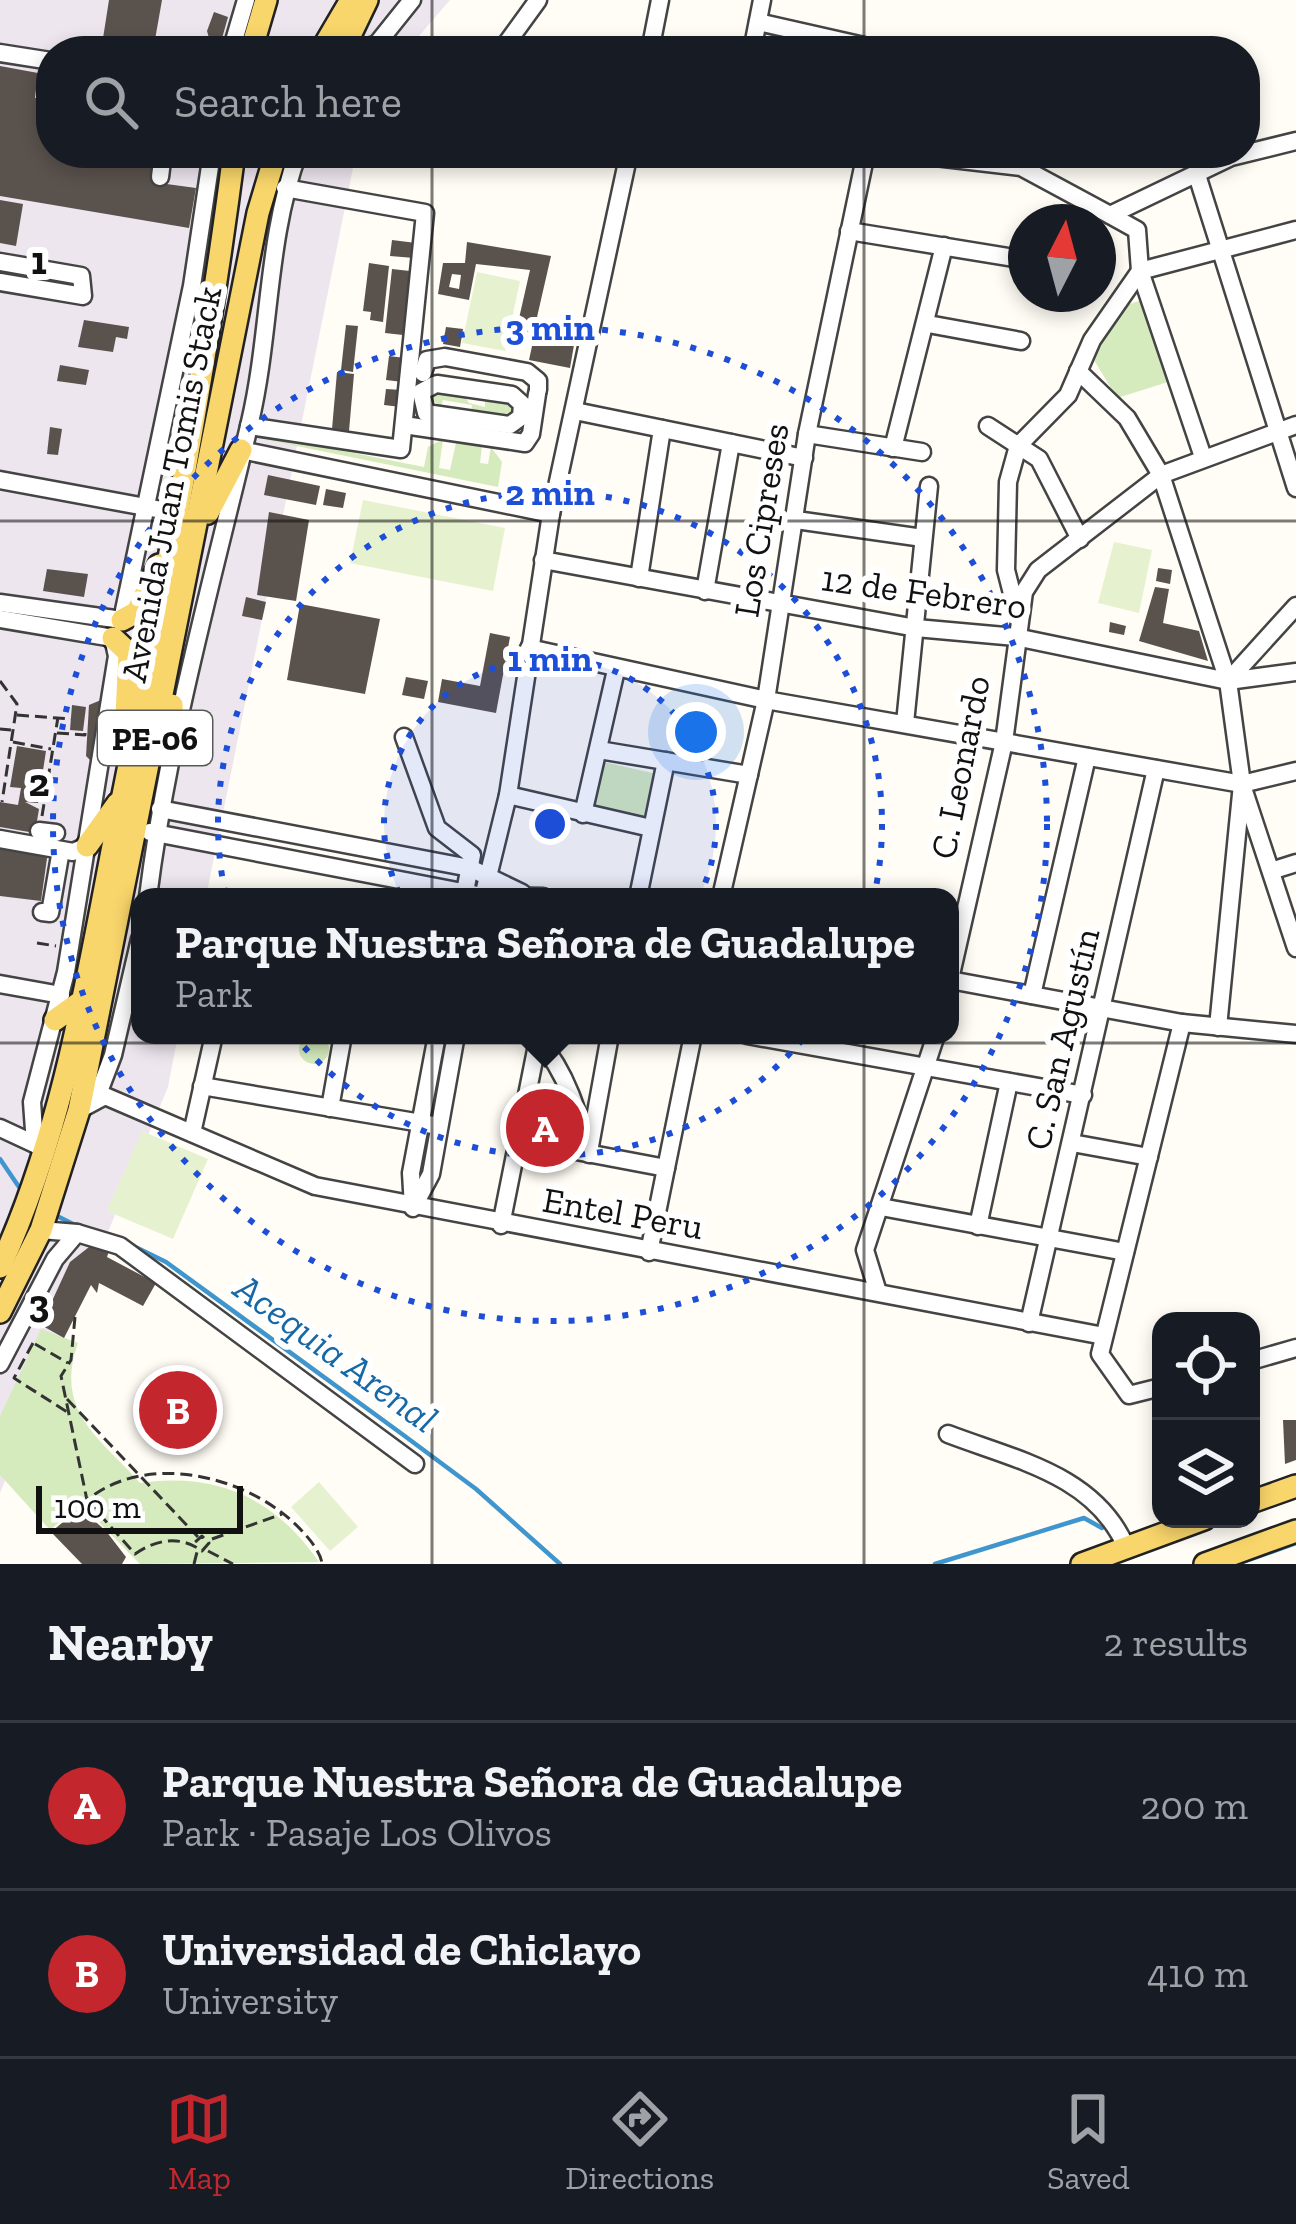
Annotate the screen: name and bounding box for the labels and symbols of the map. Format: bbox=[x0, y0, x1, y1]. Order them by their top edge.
north arrow bbox=[1008, 204, 1116, 312]
text: 1 bbox=[31, 237, 47, 284]
street label: Avenida Juan Tomis Stack bbox=[112, 282, 231, 685]
text: 3 min bbox=[505, 306, 595, 349]
street label: Los Cipreses bbox=[724, 420, 798, 620]
text: 2 min bbox=[505, 471, 595, 514]
street label: 12 de Febrero bbox=[819, 556, 1029, 628]
text: 1 min bbox=[508, 637, 592, 680]
street label: C. Leonardo bbox=[921, 672, 999, 862]
your location bbox=[666, 702, 726, 762]
road number: PE-06 bbox=[98, 711, 212, 765]
text: 2 bbox=[29, 759, 50, 806]
centre of rings bbox=[529, 803, 571, 845]
street label: C. San Agustín bbox=[1016, 924, 1108, 1154]
pin: A bbox=[506, 1083, 584, 1173]
street label: Entel Peru bbox=[540, 1178, 706, 1248]
water label: Acequia Arenal bbox=[225, 1263, 447, 1442]
text: 3 bbox=[29, 1280, 49, 1327]
pin: B bbox=[139, 1365, 217, 1455]
scale bar bbox=[36, 1480, 243, 1533]

